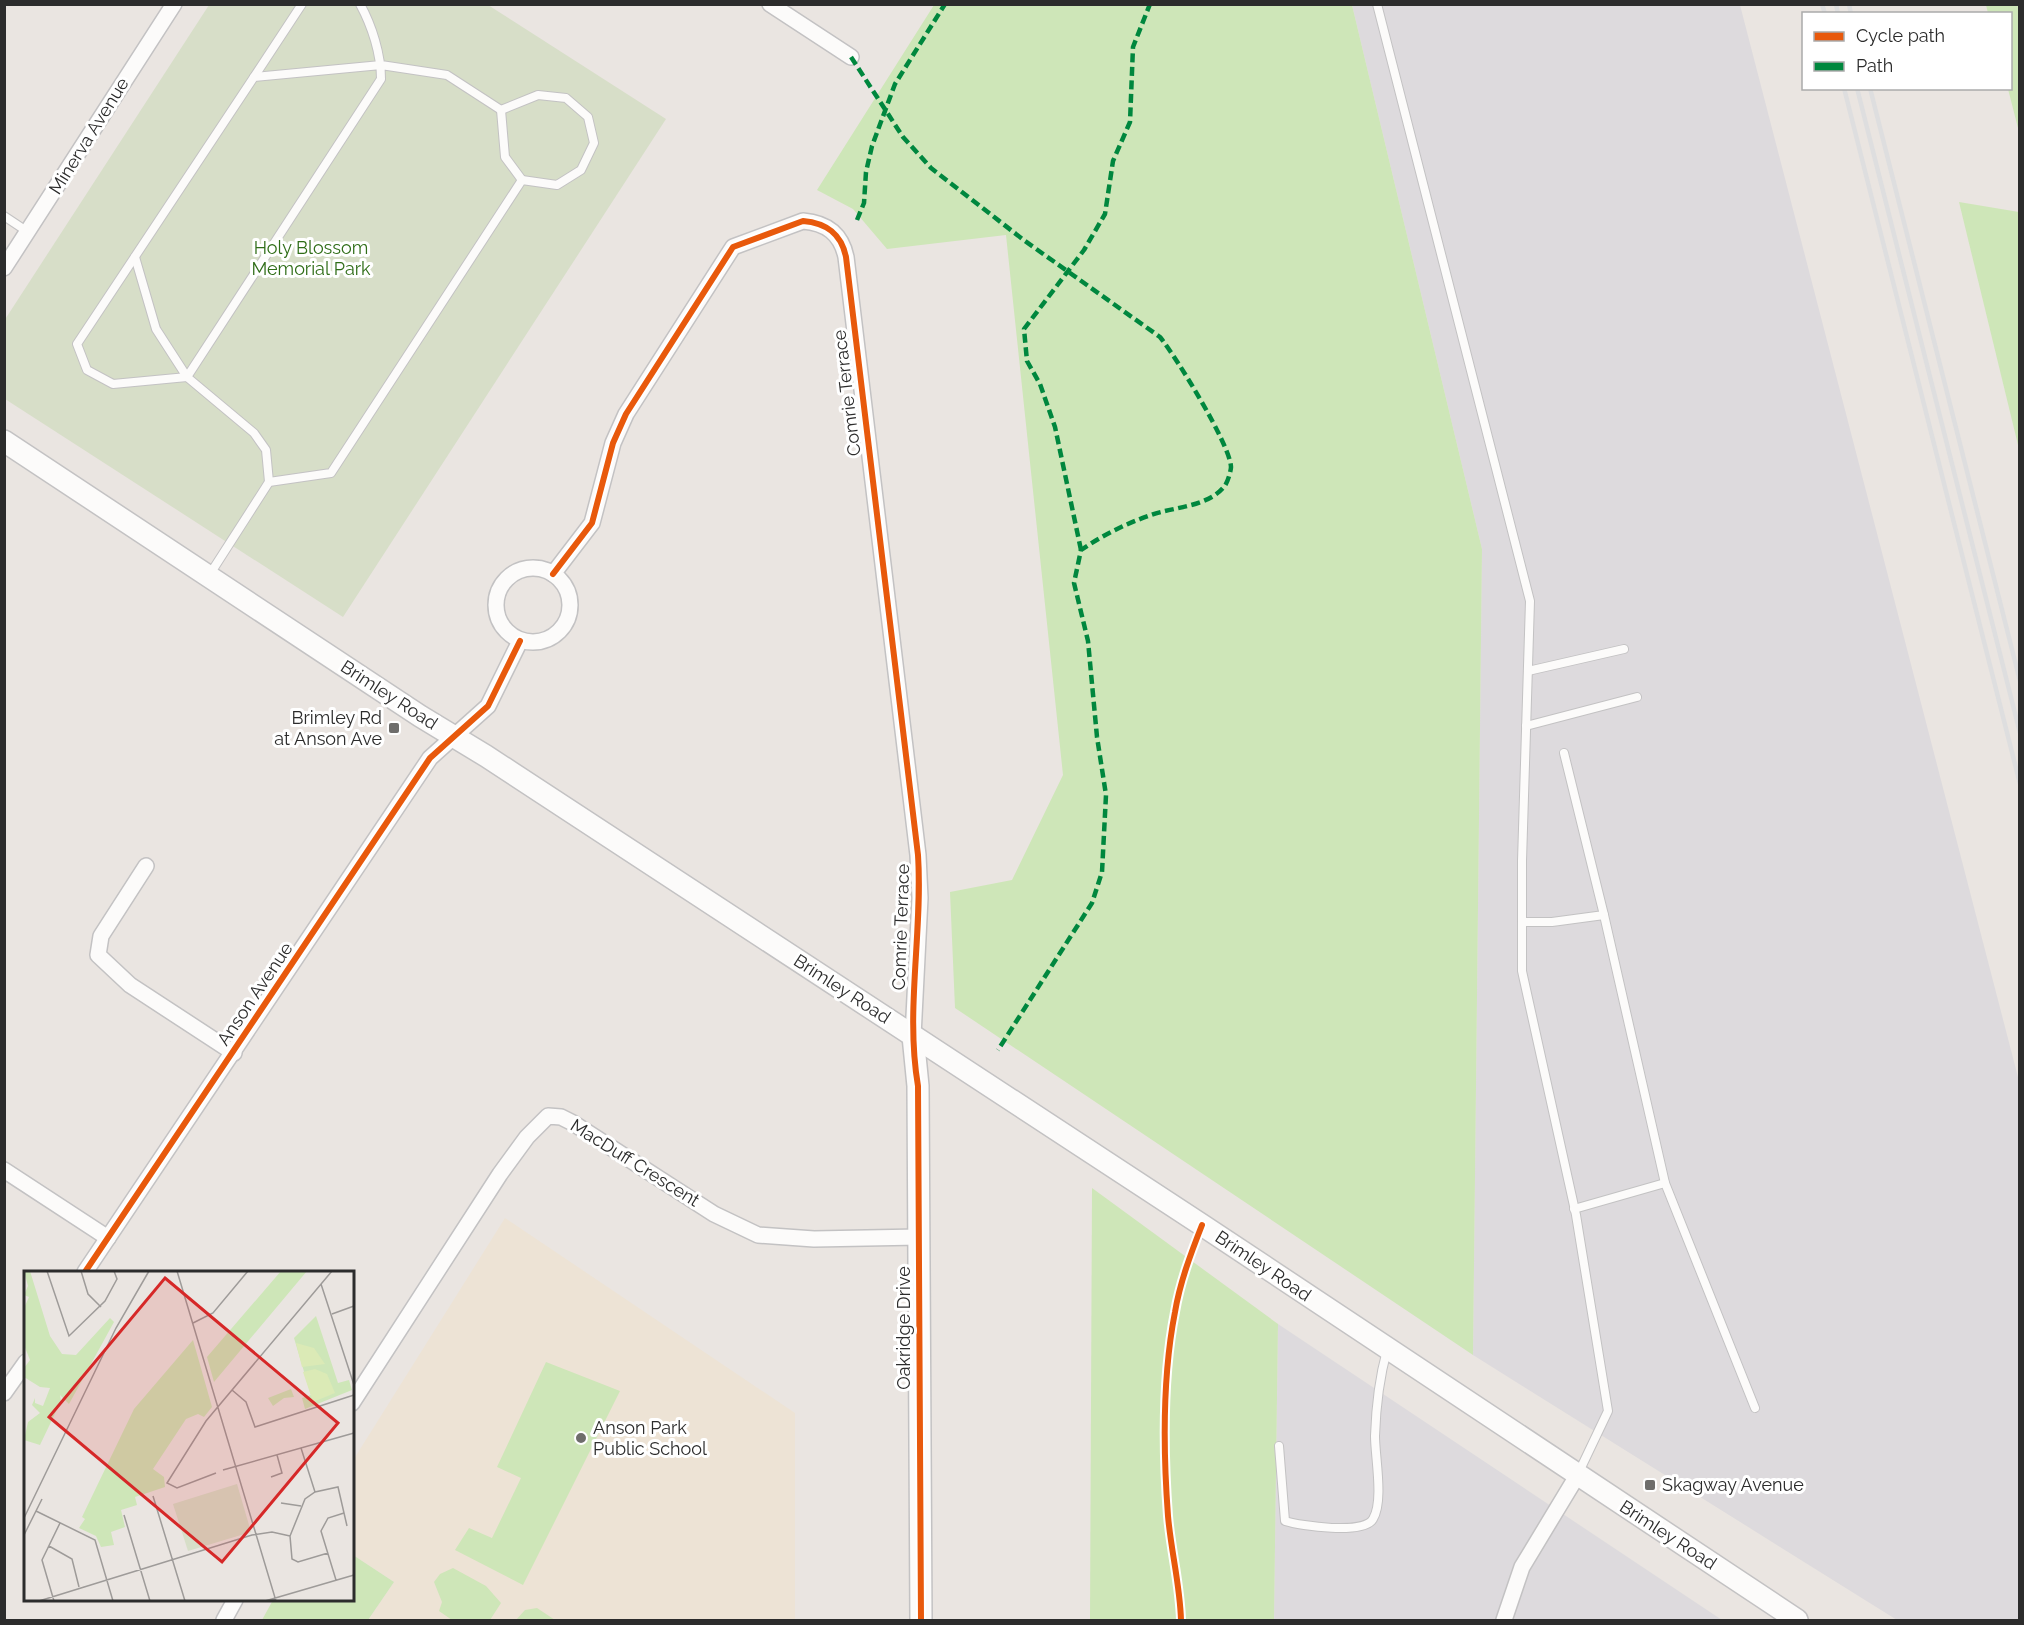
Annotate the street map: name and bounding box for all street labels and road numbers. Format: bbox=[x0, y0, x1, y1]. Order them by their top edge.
street label: Minerva Avenue bbox=[44, 73, 133, 198]
street label: Comrie Terrace bbox=[828, 328, 865, 457]
street label: Brimley Road bbox=[337, 656, 442, 734]
street label: Comrie Terrace bbox=[888, 863, 913, 991]
street label: Anson Avenue bbox=[212, 938, 297, 1049]
street label: Brimley Road bbox=[790, 950, 895, 1028]
street label: MacDuff Crescent bbox=[567, 1114, 704, 1211]
street label: Brimley Road bbox=[1211, 1226, 1315, 1305]
street label: Oakridge Drive bbox=[893, 1266, 914, 1390]
street label: Brimley Road bbox=[1616, 1496, 1721, 1574]

